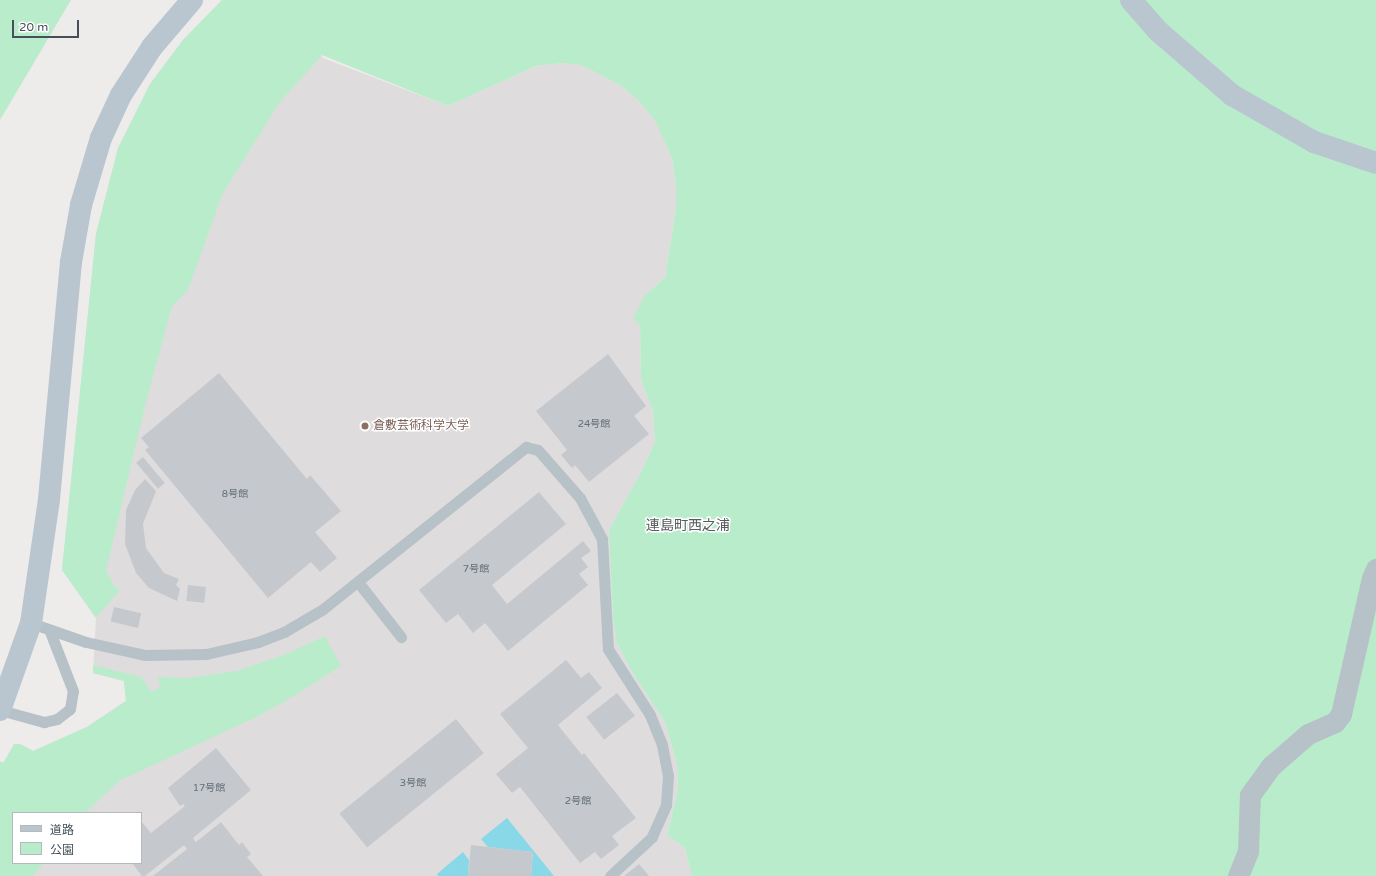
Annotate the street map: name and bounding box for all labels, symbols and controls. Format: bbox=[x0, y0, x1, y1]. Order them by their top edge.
scale bar bbox=[14, 12, 81, 38]
text: 20 m bbox=[19, 20, 48, 34]
place label: 倉敷芸術科学大学 bbox=[373, 419, 469, 433]
house number: 24号館 bbox=[578, 419, 610, 431]
marker: 倉敷芸術科学大学 bbox=[360, 421, 370, 431]
house number: 8号館 bbox=[222, 489, 248, 501]
district label: 連島町西之浦 bbox=[646, 518, 730, 534]
house number: 7号館 bbox=[463, 564, 489, 576]
house number: 3号館 bbox=[400, 778, 426, 790]
house number: 17号館 bbox=[193, 783, 225, 795]
house number: 2号館 bbox=[565, 796, 591, 808]
legend bbox=[12, 812, 142, 864]
text: 道路 bbox=[50, 823, 74, 837]
text: 公園 bbox=[50, 843, 74, 857]

